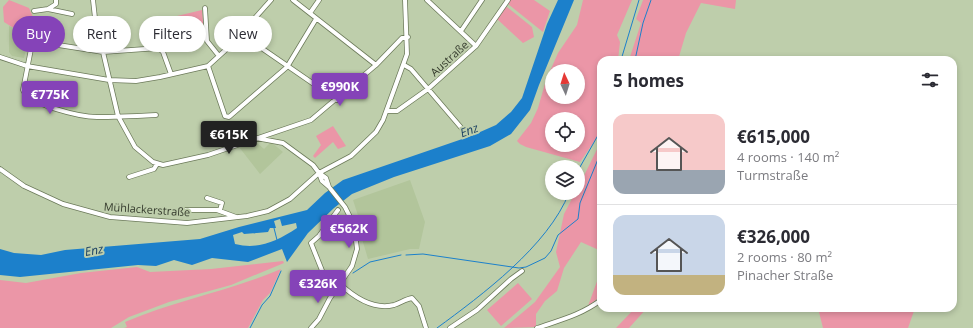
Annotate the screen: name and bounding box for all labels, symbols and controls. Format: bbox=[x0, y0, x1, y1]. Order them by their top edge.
chip: Buy bbox=[12, 16, 65, 52]
chip: Rent bbox=[73, 16, 131, 52]
chip: Filters bbox=[139, 16, 206, 52]
chip: New bbox=[214, 16, 272, 52]
street label: Austraße bbox=[427, 37, 471, 79]
north arrow bbox=[545, 64, 585, 104]
map controls bbox=[545, 64, 585, 200]
text: 5 homes bbox=[613, 69, 684, 92]
icon: filters bbox=[919, 69, 941, 91]
pin: €990K bbox=[312, 73, 368, 107]
text: €990K bbox=[321, 77, 359, 95]
pin: €775K bbox=[22, 81, 78, 115]
text: €775K bbox=[31, 85, 69, 103]
button: locate bbox=[545, 112, 585, 152]
water label: Enz bbox=[457, 119, 481, 141]
pin: €615K bbox=[201, 121, 257, 155]
text: €615K bbox=[210, 125, 248, 143]
text: €615,000 bbox=[737, 125, 810, 148]
icon: home bbox=[645, 130, 693, 178]
text: 4 rooms · 140 m² bbox=[737, 148, 839, 166]
button: layers bbox=[545, 160, 585, 200]
text: Turmstraße bbox=[737, 166, 808, 184]
street label: Mühlackerstraße bbox=[103, 198, 191, 220]
pin: €562K bbox=[321, 215, 377, 249]
text: €562K bbox=[330, 219, 368, 237]
text: €326,000 bbox=[737, 225, 810, 248]
icon: home bbox=[645, 231, 693, 279]
water label: Enz bbox=[84, 240, 105, 260]
text: 2 rooms · 80 m² bbox=[737, 248, 832, 266]
text: Pinacher Straße bbox=[737, 266, 833, 284]
pin: €326K bbox=[290, 270, 346, 304]
text: €326K bbox=[299, 274, 337, 292]

